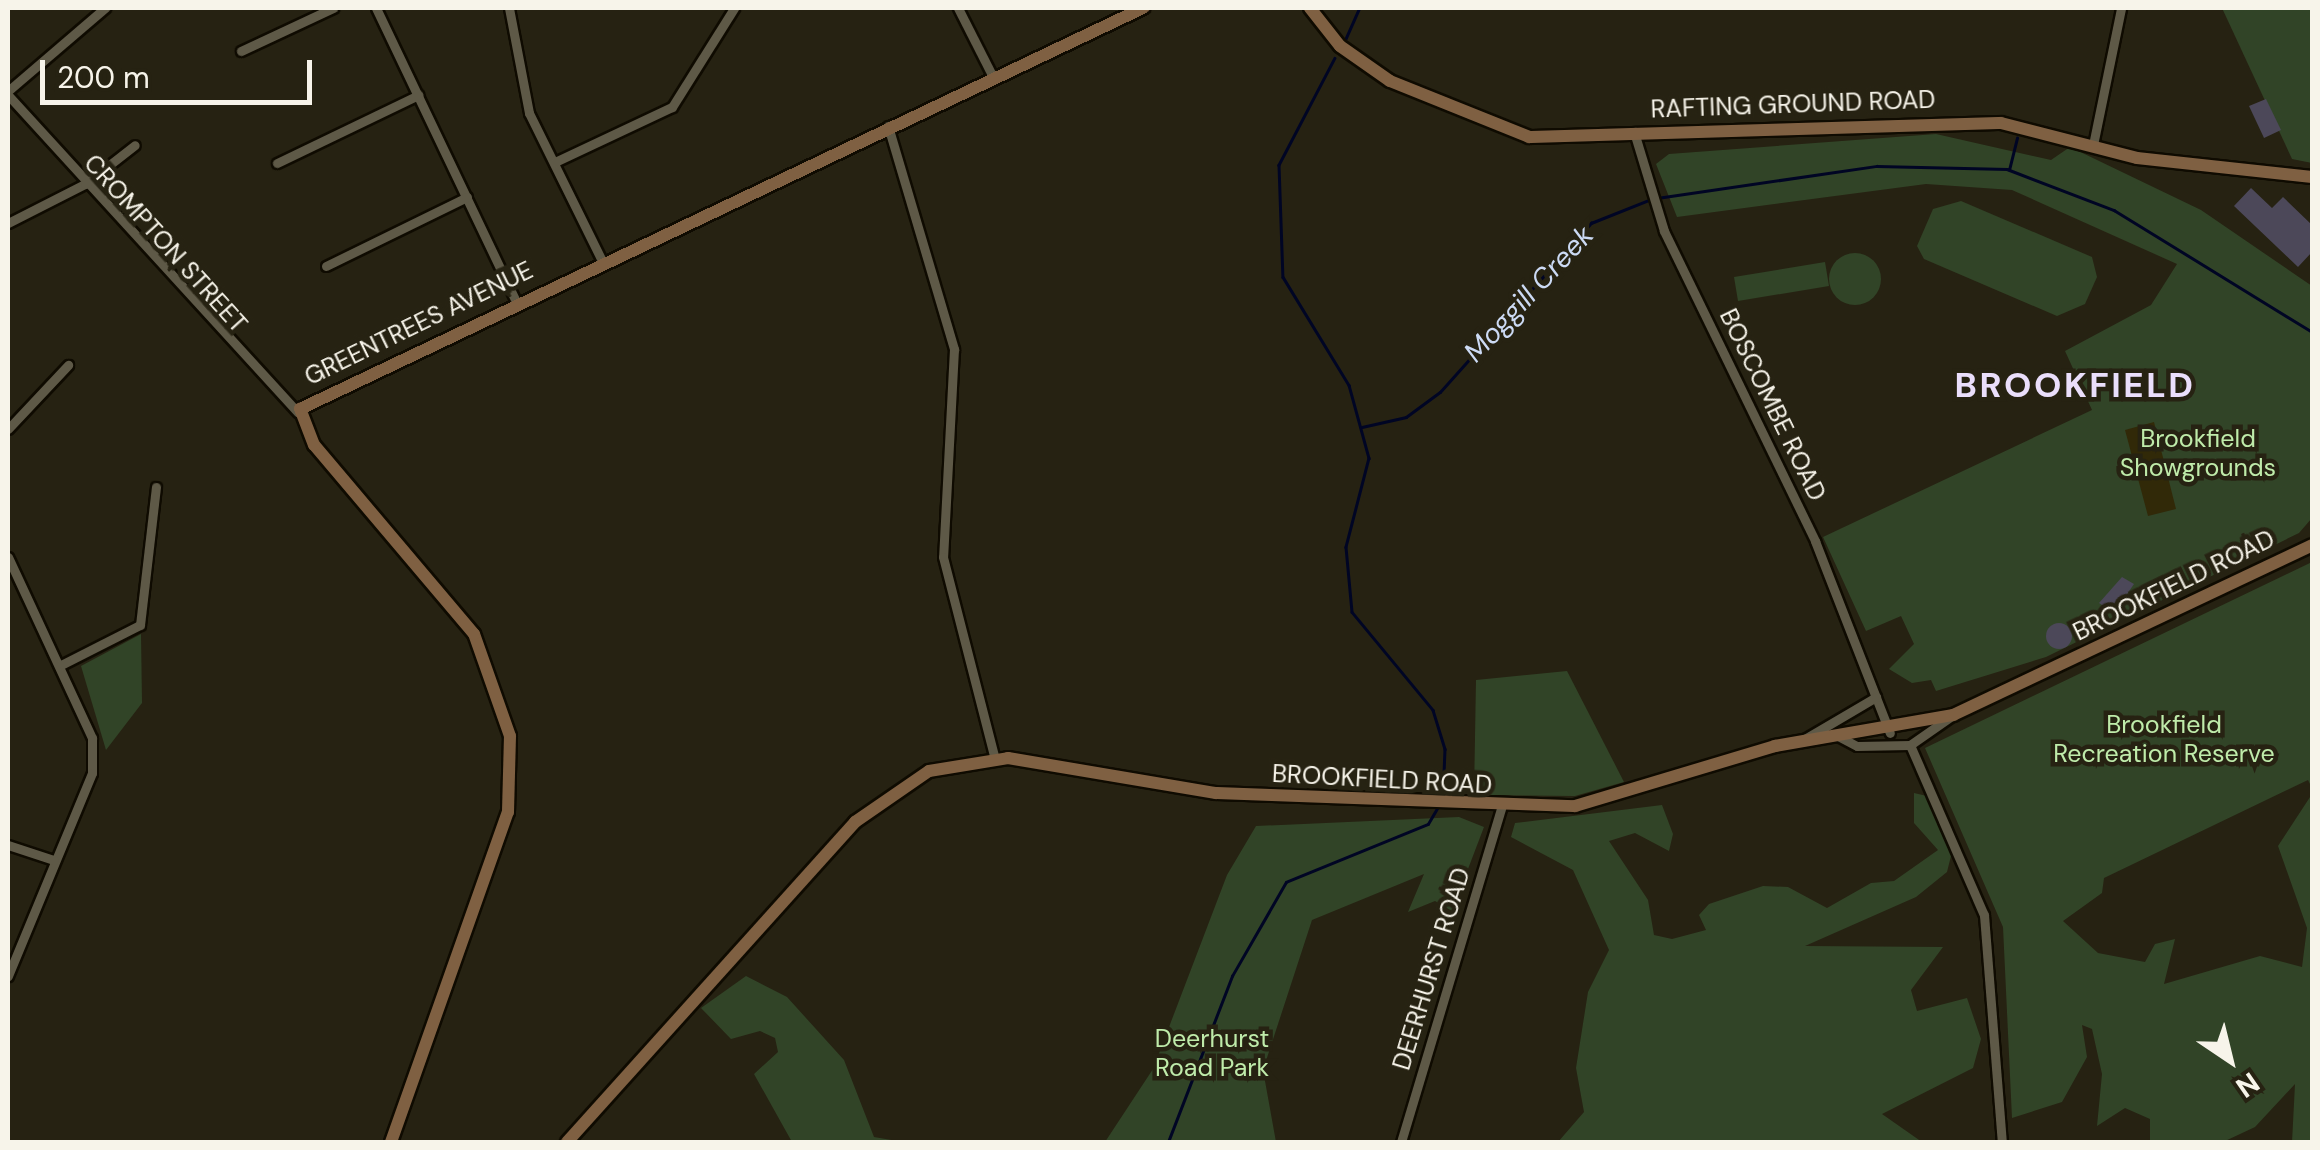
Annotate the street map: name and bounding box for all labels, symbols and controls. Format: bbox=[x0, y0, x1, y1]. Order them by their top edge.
scale bar bbox=[45, 40, 318, 102]
text: 200 m bbox=[57, 58, 150, 97]
street label: RAFTING GROUND ROAD bbox=[1650, 85, 1936, 125]
street label: CROMPTON STREET bbox=[77, 149, 253, 339]
water label: Moggill Creek bbox=[1457, 219, 1601, 369]
street label: GREENTREES AVENUE bbox=[300, 256, 538, 392]
street label: BOSCOMBE ROAD bbox=[1713, 304, 1831, 506]
district label: BROOKFIELD bbox=[1955, 364, 2195, 406]
park label: Brookfield Showgrounds bbox=[2120, 425, 2276, 484]
street label: BROOKFIELD ROAD bbox=[2068, 524, 2280, 648]
park label: Brookfield Recreation Reserve bbox=[2053, 711, 2275, 770]
street label: BROOKFIELD ROAD bbox=[1271, 759, 1493, 801]
street label: DEERHURST ROAD bbox=[1387, 864, 1477, 1074]
north arrow bbox=[2180, 1010, 2280, 1110]
park label: Deerhurst Road Park bbox=[1155, 1025, 1269, 1084]
text: N bbox=[2229, 1064, 2266, 1106]

